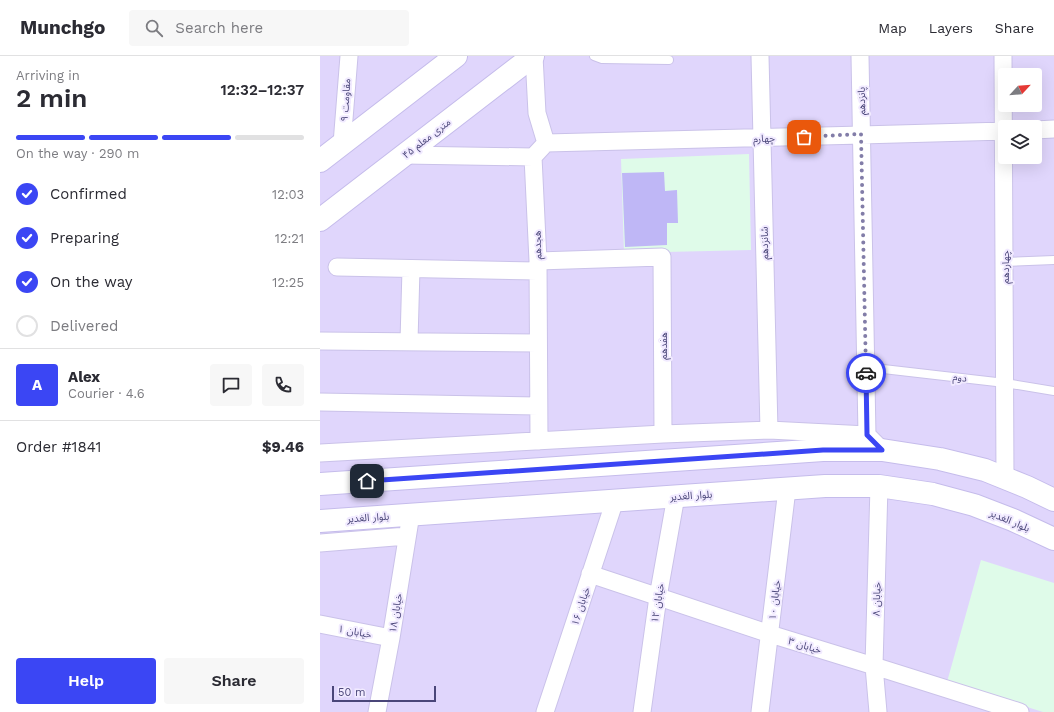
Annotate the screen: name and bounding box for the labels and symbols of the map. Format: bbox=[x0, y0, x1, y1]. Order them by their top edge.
north arrow bbox=[998, 68, 1042, 112]
street label: مقاومت ۹ bbox=[339, 78, 353, 122]
street label: پانزدهم bbox=[856, 87, 869, 115]
street label: ۴۵ متری معلم bbox=[400, 116, 454, 162]
pin bbox=[787, 120, 821, 154]
street label: چهارم bbox=[753, 133, 775, 147]
street label: شانزدهم bbox=[759, 226, 772, 260]
street label: هجدهم bbox=[531, 230, 545, 260]
street label: چهاردهم bbox=[1000, 250, 1013, 284]
street label: هفدهم bbox=[658, 332, 671, 360]
courier bbox=[846, 353, 886, 393]
street label: دوم bbox=[952, 371, 968, 387]
pin bbox=[350, 464, 384, 498]
street label: بلوار الغدیر bbox=[669, 489, 713, 504]
street label: بلوار الغدیر bbox=[987, 507, 1032, 535]
street label: بلوار الغدیر bbox=[346, 511, 390, 526]
street label: خیابان ۱۰ bbox=[767, 580, 782, 621]
street label: خیابان ۱۲ bbox=[649, 582, 666, 624]
street label: خیابان ۸ bbox=[870, 582, 883, 616]
street label: خیابان ۱۶ bbox=[569, 585, 592, 627]
street label: خیابان ۱۸ bbox=[387, 592, 404, 634]
street label: خیابان ۱ bbox=[337, 623, 373, 640]
street label: خیابان ۳ bbox=[787, 635, 823, 656]
scale bar bbox=[332, 684, 436, 703]

